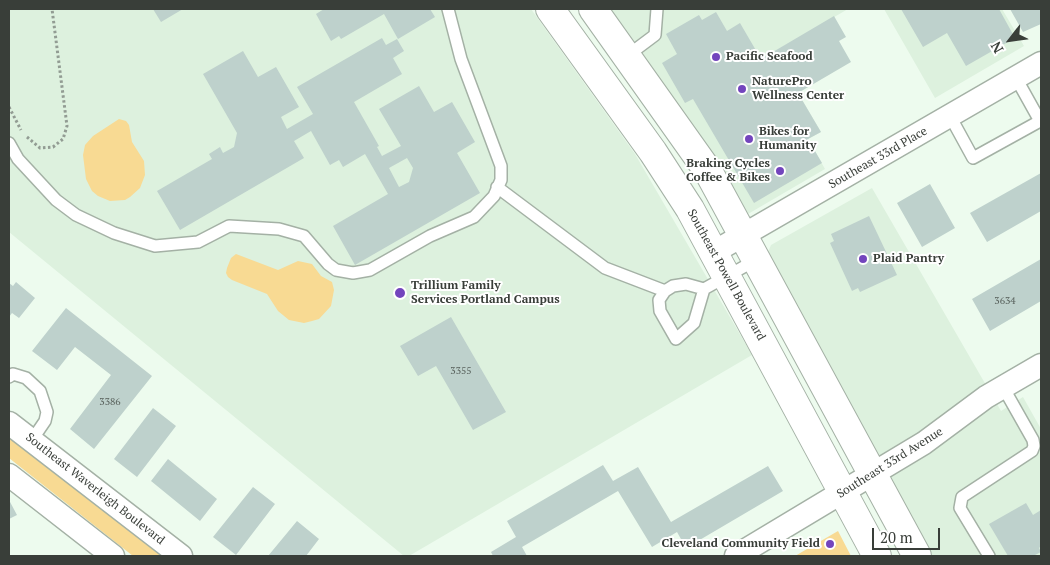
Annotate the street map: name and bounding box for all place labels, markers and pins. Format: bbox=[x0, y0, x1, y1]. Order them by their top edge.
place label: Pacific Seafood bbox=[726, 50, 813, 64]
marker: Pacific Seafood bbox=[710, 51, 722, 63]
place label: NaturePro Wellness Center bbox=[752, 75, 844, 103]
marker: NaturePro Wellness Center bbox=[736, 83, 748, 95]
place label: Bikes for Humanity bbox=[759, 125, 816, 153]
marker: Bikes for Humanity bbox=[743, 133, 755, 145]
place label: Braking Cycles Coffee & Bikes bbox=[686, 157, 770, 185]
marker: Braking Cycles Coffee & Bikes bbox=[774, 165, 786, 177]
place label: Plaid Pantry bbox=[873, 252, 944, 266]
marker: Plaid Pantry bbox=[857, 253, 869, 265]
place label: Trillium Family Services Portland Campus bbox=[411, 279, 560, 307]
marker: Trillium Family Services Portland Campus bbox=[393, 286, 407, 300]
place label: Cleveland Community Field bbox=[662, 537, 820, 551]
marker: Cleveland Community Field bbox=[824, 538, 836, 550]

